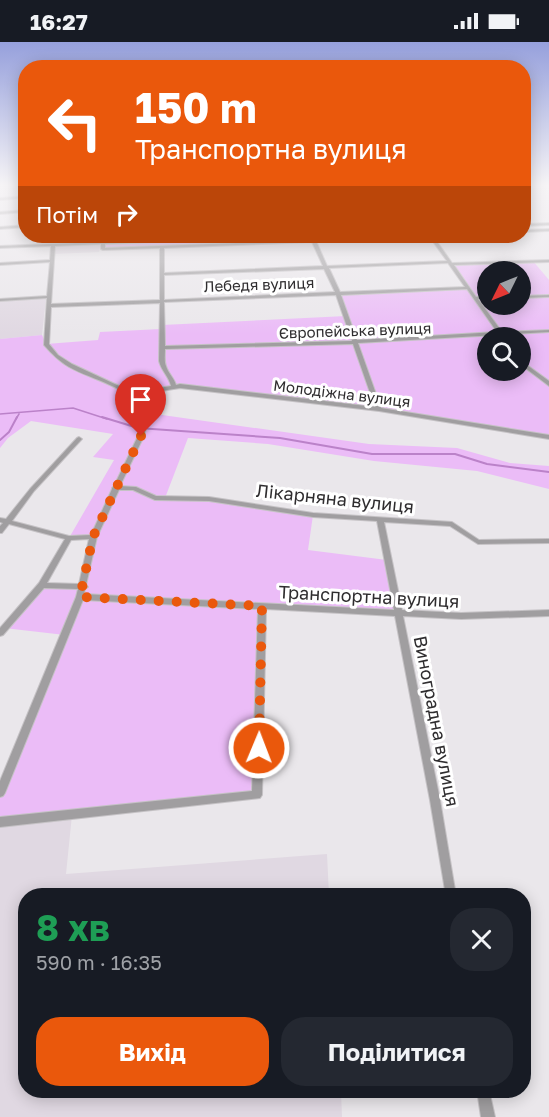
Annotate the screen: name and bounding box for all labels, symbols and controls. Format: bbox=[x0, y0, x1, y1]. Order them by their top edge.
text: 16:27 bbox=[30, 8, 88, 35]
text: 150 m bbox=[135, 82, 257, 132]
icon: left bbox=[36, 84, 114, 162]
text: Транспортна вулиця bbox=[135, 133, 407, 165]
icon: right bbox=[110, 198, 143, 231]
text: Потім bbox=[36, 201, 98, 228]
north arrow bbox=[477, 261, 531, 315]
map controls bbox=[477, 261, 531, 381]
street label: Лебедя вулиця bbox=[203, 273, 315, 295]
street label: Європейська вулиця bbox=[278, 318, 432, 342]
button: search bbox=[477, 327, 531, 381]
pin bbox=[115, 374, 166, 436]
street label: Молодіжна вулиця bbox=[272, 376, 412, 410]
icon: arrive bbox=[124, 383, 157, 416]
street label: Лікарняна вулиця bbox=[255, 479, 415, 517]
street label: Транспортна вулиця bbox=[278, 580, 460, 612]
street label: Виноградна вулиця bbox=[410, 634, 464, 808]
position arrow bbox=[227, 716, 291, 780]
text: 8 хв bbox=[36, 906, 110, 949]
button: close bbox=[450, 908, 513, 971]
text: 590 m · 16:35 bbox=[36, 950, 162, 974]
button: Вихід bbox=[36, 1017, 269, 1086]
button: Поділитися bbox=[281, 1017, 513, 1086]

